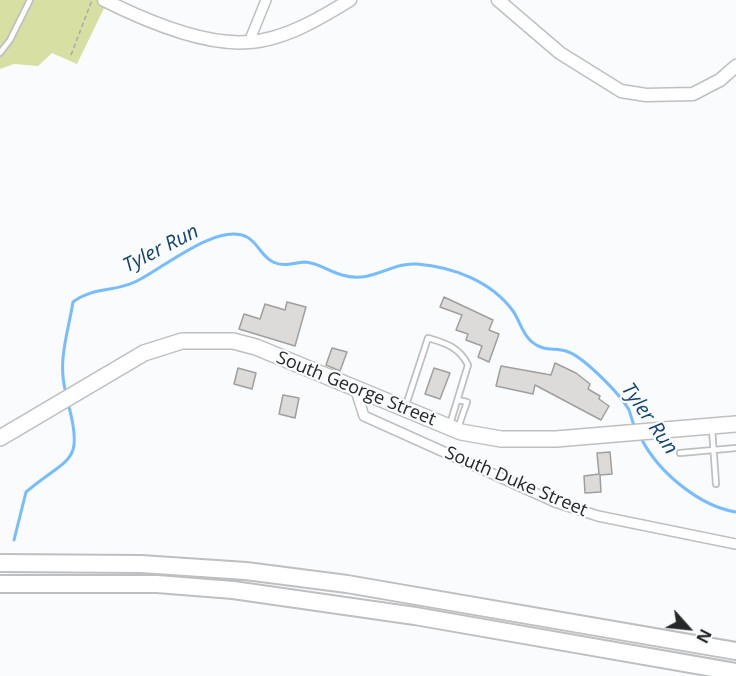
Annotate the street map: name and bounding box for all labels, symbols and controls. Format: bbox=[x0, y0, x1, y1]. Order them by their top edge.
water label: Tyler Run bbox=[119, 220, 203, 278]
street label: South George Street bbox=[273, 347, 439, 431]
water label: Tyler Run bbox=[616, 379, 682, 459]
street label: South Duke Street bbox=[442, 442, 590, 522]
north arrow bbox=[658, 598, 718, 658]
text: N bbox=[691, 625, 717, 647]

